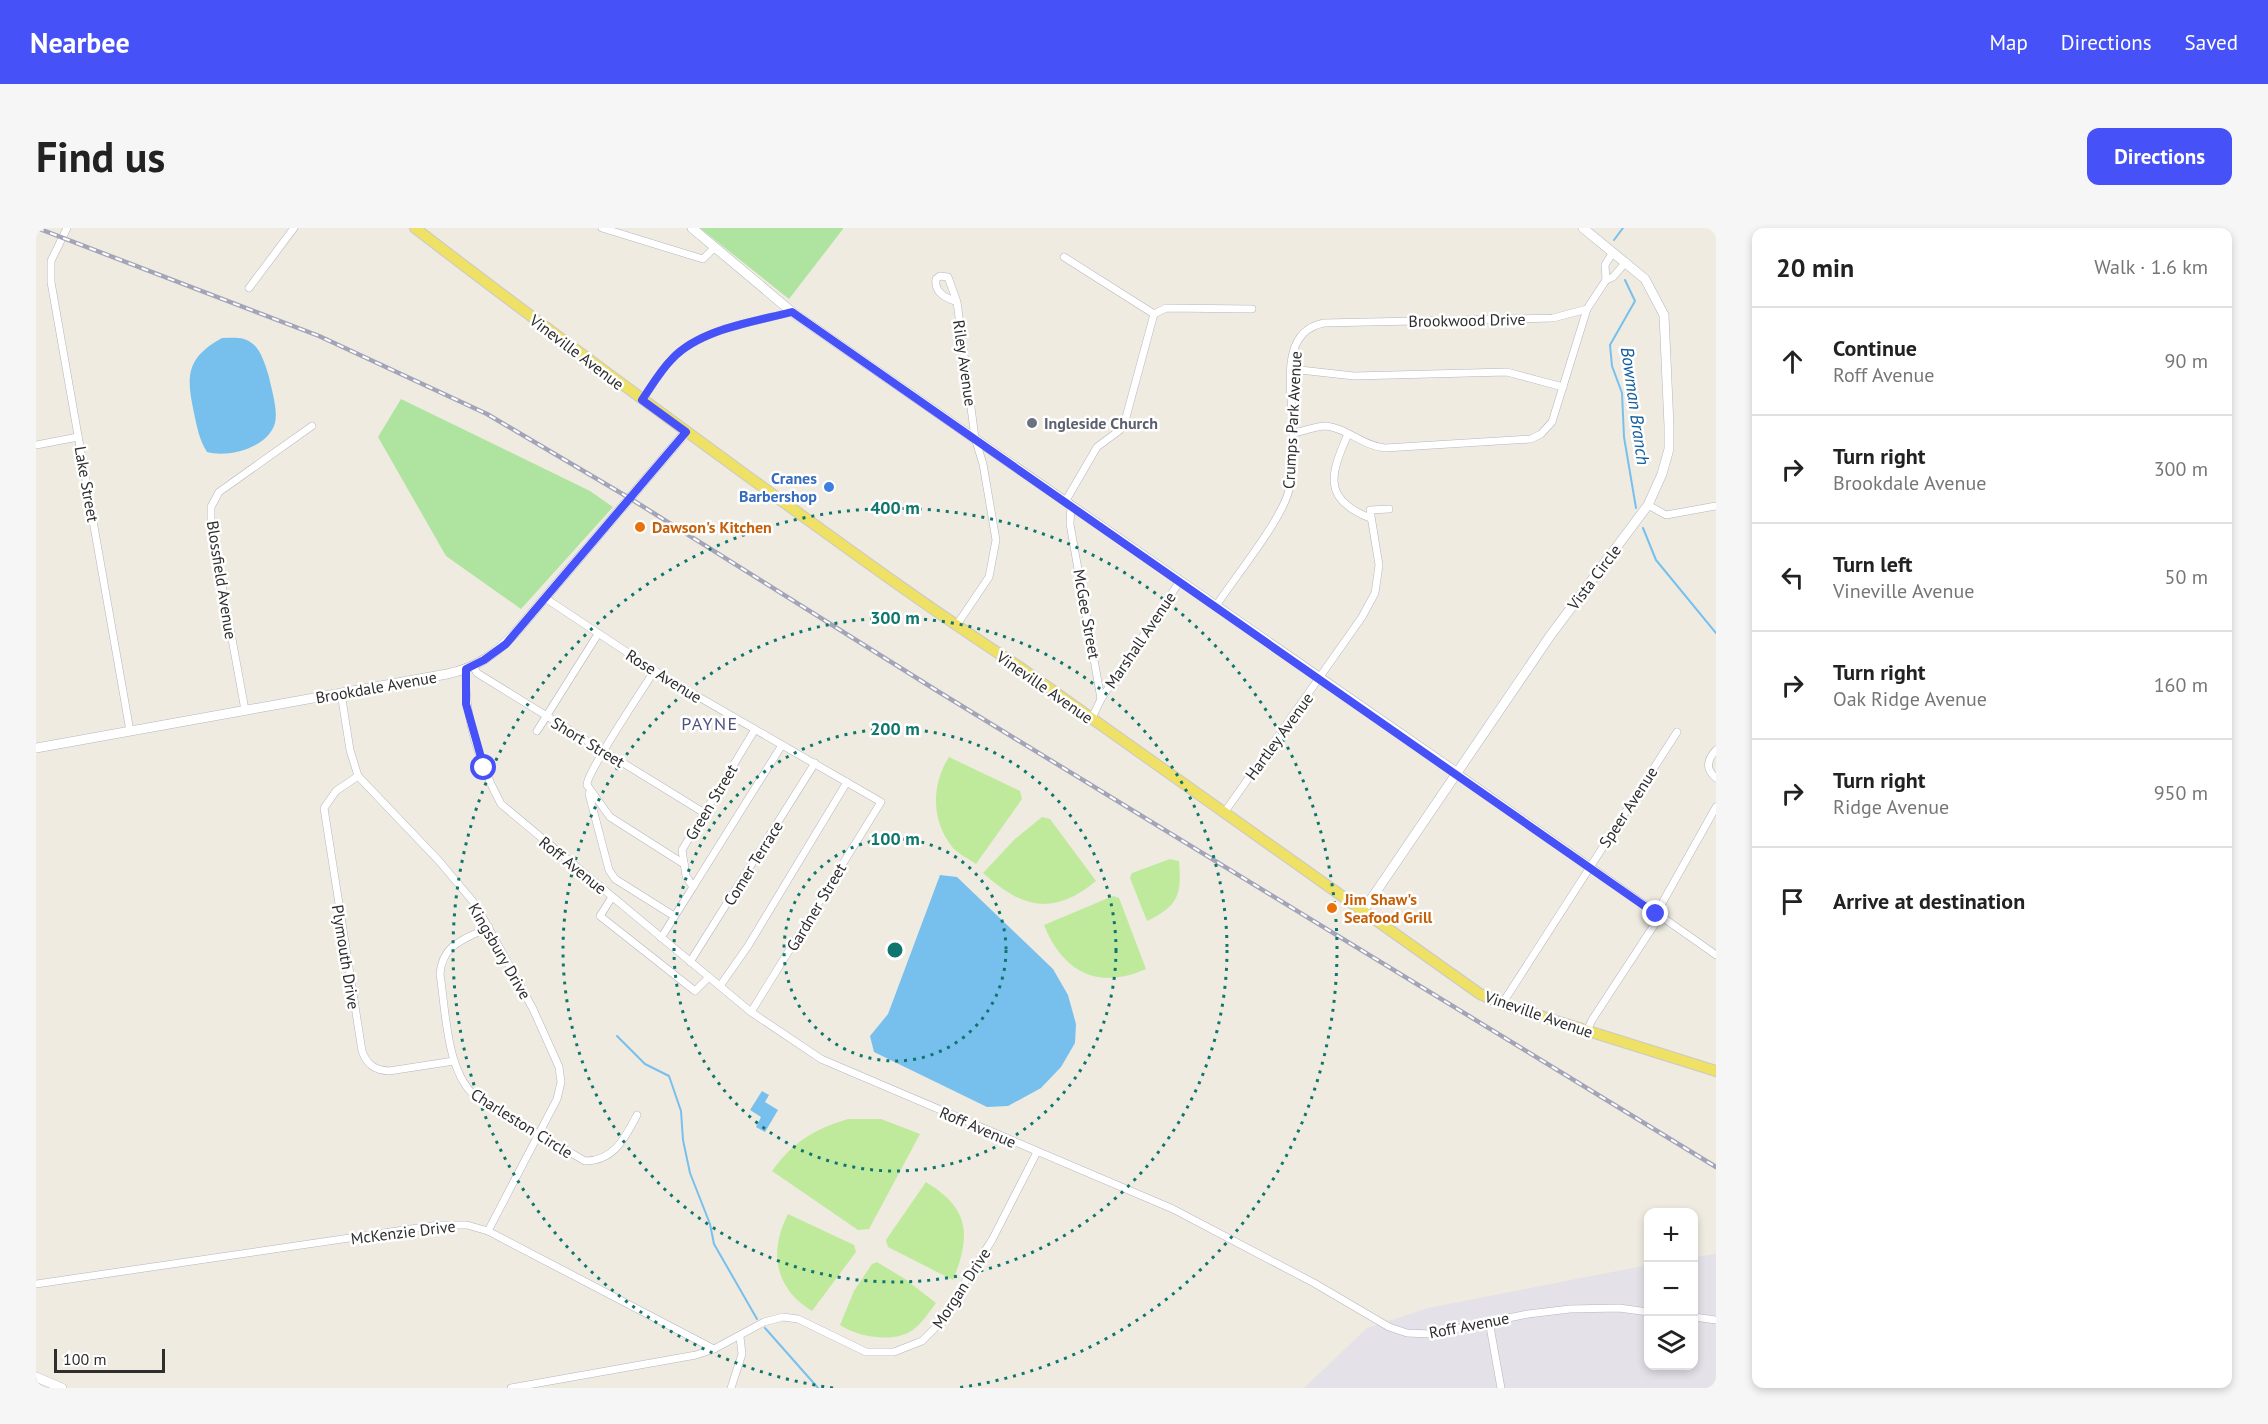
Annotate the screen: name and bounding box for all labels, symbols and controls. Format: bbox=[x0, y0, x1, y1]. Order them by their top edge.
text: Nearbee bbox=[30, 24, 130, 61]
text: Map bbox=[1989, 29, 2028, 56]
text: Directions bbox=[2061, 29, 2152, 56]
text: Saved bbox=[2185, 29, 2238, 56]
button: Directions bbox=[2087, 128, 2232, 185]
text: Find us bbox=[36, 129, 165, 184]
text: 20 min bbox=[1776, 251, 1854, 284]
text: Walk · 1.6 km bbox=[2094, 254, 2208, 280]
street label: Vineville Avenue bbox=[525, 309, 628, 394]
street label: Brookwood Drive bbox=[1408, 309, 1526, 331]
street label: Riley Avenue bbox=[949, 319, 981, 407]
text: Continue bbox=[1833, 334, 1917, 362]
water label: Bowman Branch bbox=[1616, 345, 1655, 466]
icon: ahead bbox=[1776, 345, 1809, 378]
text: 90 m bbox=[2165, 348, 2208, 374]
street label: Crumps Park Avenue bbox=[1278, 350, 1306, 490]
text: Roff Avenue bbox=[1833, 362, 1934, 388]
place label: Ingleside Church bbox=[1044, 413, 1158, 433]
marker: Ingleside Church bbox=[1025, 416, 1039, 430]
text: Turn right bbox=[1833, 442, 1925, 470]
street label: Lake Street bbox=[70, 445, 104, 524]
icon: right bbox=[1776, 453, 1809, 486]
text: 300 m bbox=[2154, 456, 2208, 482]
place label: Cranes Barbershop bbox=[739, 468, 817, 506]
text: Brookdale Avenue bbox=[1833, 470, 1986, 496]
marker: Cranes Barbershop bbox=[822, 480, 836, 494]
text: 400 m bbox=[870, 496, 920, 519]
place label: Dawson's Kitchen bbox=[652, 517, 772, 537]
street label: Blossfield Avenue bbox=[203, 519, 241, 641]
marker: Dawson's Kitchen bbox=[633, 520, 647, 534]
street label: Vista Circle bbox=[1562, 540, 1625, 614]
text: Turn left bbox=[1833, 550, 1913, 578]
icon: left bbox=[1776, 561, 1809, 594]
text: 50 m bbox=[2165, 564, 2208, 590]
street label: McGee Street bbox=[1069, 568, 1105, 661]
text: Vineville Avenue bbox=[1833, 578, 1974, 604]
street label: Marshall Avenue bbox=[1100, 588, 1180, 692]
text: 300 m bbox=[870, 606, 920, 629]
street label: Rose Avenue bbox=[622, 645, 706, 707]
street label: Vineville Avenue bbox=[992, 646, 1097, 728]
text: Turn right bbox=[1833, 658, 1925, 686]
street label: Brookdale Avenue bbox=[314, 666, 438, 708]
icon: right bbox=[1776, 669, 1809, 702]
text: 160 m bbox=[2154, 672, 2208, 698]
text: Oak Ridge Avenue bbox=[1833, 686, 1987, 712]
street label: Hartley Avenue bbox=[1241, 688, 1317, 784]
street label: Short Street bbox=[548, 712, 629, 772]
district label: PAYNE bbox=[681, 712, 739, 735]
text: 200 m bbox=[870, 717, 920, 740]
route start bbox=[470, 754, 496, 780]
street label: Green Street bbox=[680, 760, 742, 844]
street label: Speer Avenue bbox=[1594, 763, 1662, 851]
text: Turn right bbox=[1833, 766, 1925, 794]
icon: right bbox=[1776, 777, 1809, 810]
text: 950 m bbox=[2154, 780, 2208, 806]
text: Ridge Avenue bbox=[1833, 794, 1949, 820]
street label: Comer Terrace bbox=[719, 817, 787, 909]
text: 100 m bbox=[870, 827, 920, 850]
street label: Roff Avenue bbox=[535, 832, 611, 898]
street label: Gardner Street bbox=[782, 859, 850, 955]
icon: arrive bbox=[1776, 885, 1809, 918]
text: Arrive at destination bbox=[1833, 887, 2025, 915]
place label: Jim Shaw's Seafood Grill bbox=[1343, 889, 1433, 927]
street label: Kingsbury Drive bbox=[464, 899, 536, 1003]
route end bbox=[1642, 900, 1668, 926]
marker: Jim Shaw's Seafood Grill bbox=[1325, 901, 1339, 915]
street label: Plymouth Drive bbox=[328, 903, 364, 1011]
centre of rings bbox=[885, 940, 905, 960]
street label: Vineville Avenue bbox=[1481, 986, 1596, 1042]
street label: Charleston Circle bbox=[467, 1084, 577, 1162]
street label: Roff Avenue bbox=[937, 1102, 1019, 1152]
map controls bbox=[1644, 1208, 1698, 1370]
button: + bbox=[1644, 1208, 1698, 1262]
street label: McKenzie Drive bbox=[349, 1216, 457, 1248]
street label: Morgan Drive bbox=[928, 1244, 994, 1332]
button: − bbox=[1644, 1262, 1698, 1316]
street label: Roff Avenue bbox=[1427, 1307, 1511, 1343]
button: layers bbox=[1644, 1316, 1698, 1370]
scale bar bbox=[54, 1346, 165, 1374]
text: 100 m bbox=[63, 1349, 106, 1369]

